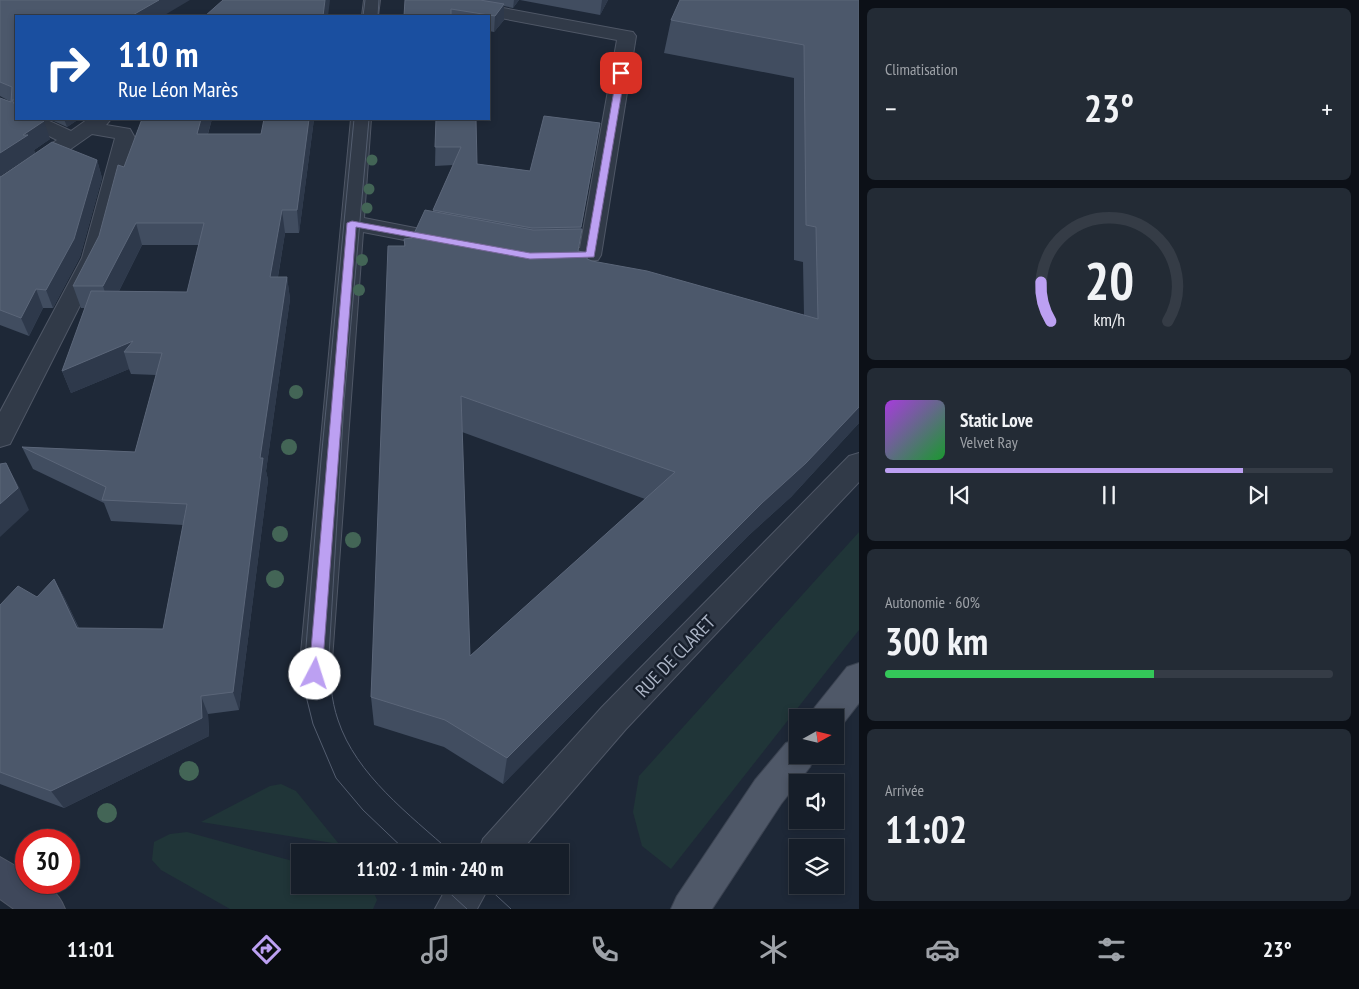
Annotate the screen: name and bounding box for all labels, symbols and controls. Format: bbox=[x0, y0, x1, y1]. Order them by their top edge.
text: 110 m bbox=[118, 31, 199, 77]
icon: right bbox=[35, 35, 100, 100]
pin bbox=[600, 52, 642, 94]
icon: arrive bbox=[607, 59, 635, 87]
text: Climatisation bbox=[885, 59, 958, 79]
text: Rue Léon Marès bbox=[118, 75, 238, 103]
text: 23° bbox=[1084, 83, 1134, 132]
text: − bbox=[885, 90, 897, 127]
text: + bbox=[1321, 90, 1333, 127]
text: 20 bbox=[1084, 247, 1134, 314]
text: km/h bbox=[1093, 308, 1125, 331]
text: Static Love bbox=[960, 408, 1033, 432]
text: Velvet Ray bbox=[960, 432, 1018, 452]
icon: previous bbox=[946, 481, 974, 509]
icon: pause bbox=[1095, 481, 1123, 509]
icon: next bbox=[1244, 481, 1272, 509]
text: Autonomie · 60% bbox=[885, 592, 980, 612]
street label: RUE DE CLARET bbox=[630, 610, 720, 702]
text: 300 km bbox=[885, 616, 988, 665]
position arrow bbox=[288, 647, 340, 699]
north arrow bbox=[789, 709, 844, 764]
map controls bbox=[789, 709, 844, 894]
button: sound bbox=[789, 774, 844, 829]
text: Arrivée bbox=[885, 780, 924, 800]
text: 11:02 bbox=[885, 804, 967, 853]
speed limit sign: 30 bbox=[15, 829, 80, 894]
button: layers bbox=[789, 839, 844, 894]
text: 11:02 · 1 min · 240 m bbox=[357, 857, 503, 881]
icon: directions bbox=[249, 932, 284, 967]
icon: music bbox=[418, 932, 453, 967]
icon: phone bbox=[587, 932, 622, 967]
icon: climate bbox=[756, 932, 791, 967]
icon: car bbox=[925, 932, 960, 967]
icon: filters bbox=[1094, 932, 1129, 967]
text: 11:01 bbox=[67, 935, 115, 963]
text: 23° bbox=[1263, 935, 1292, 963]

